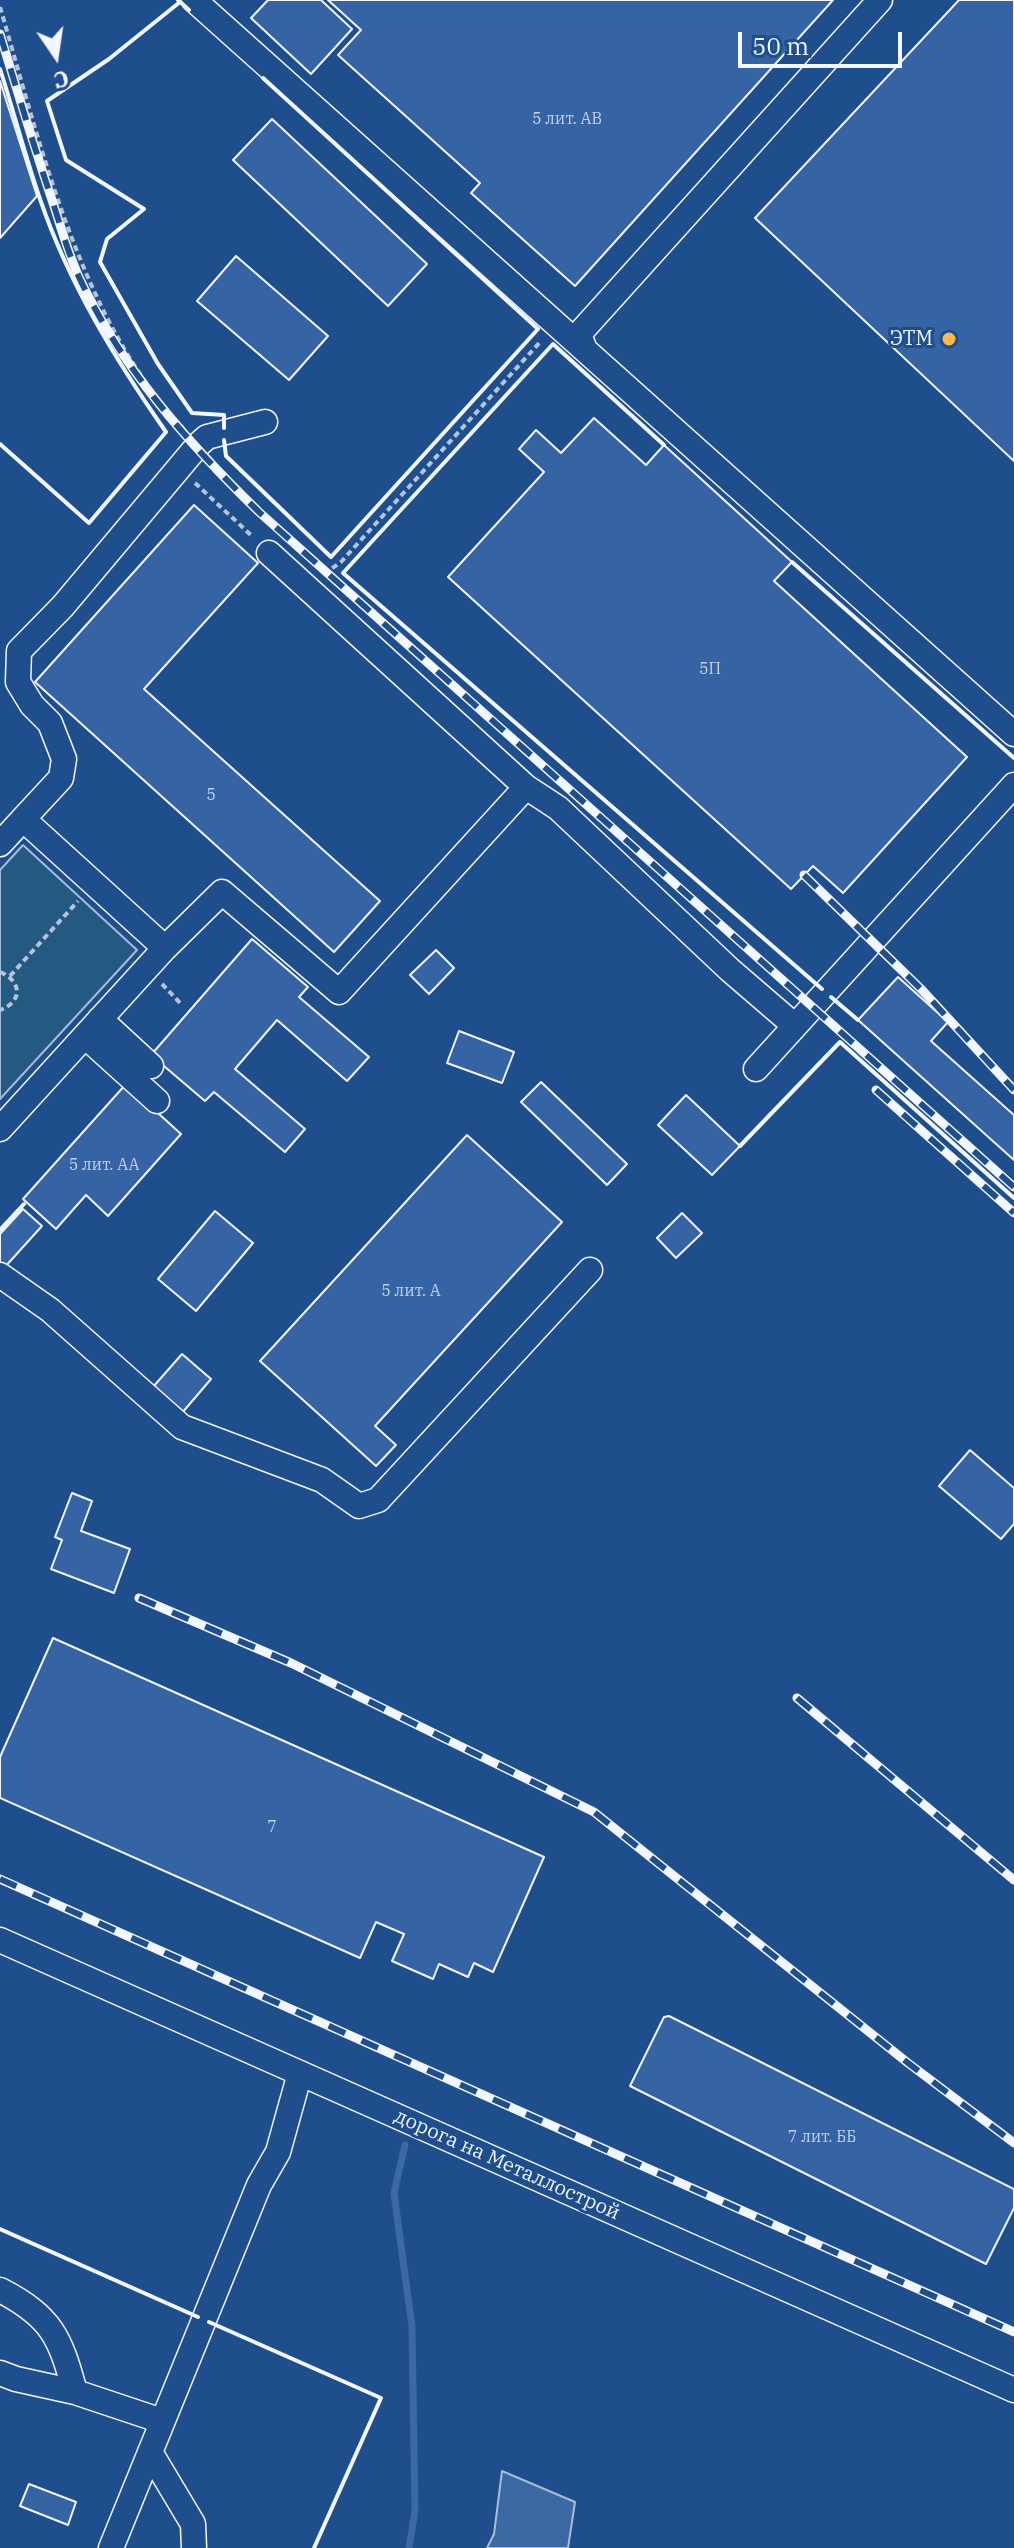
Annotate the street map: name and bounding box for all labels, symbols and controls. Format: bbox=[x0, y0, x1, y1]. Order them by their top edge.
north arrow bbox=[16, 16, 96, 96]
scale bar bbox=[742, 16, 906, 66]
text: 50 m bbox=[752, 30, 809, 62]
text: С bbox=[51, 64, 72, 96]
house number: 5 лит. АВ bbox=[532, 109, 602, 129]
place label: ЭТМ bbox=[890, 327, 933, 351]
marker: ЭТМ bbox=[940, 330, 958, 348]
house number: 5П bbox=[699, 659, 721, 679]
house number: 5 bbox=[206, 785, 216, 805]
house number: 5 лит. АА bbox=[69, 1155, 139, 1175]
house number: 5 лит. А bbox=[381, 1281, 441, 1301]
house number: 7 bbox=[267, 1817, 277, 1837]
street label: дорога на Металлострой bbox=[391, 2104, 623, 2226]
house number: 7 лит. ББ bbox=[788, 2127, 856, 2147]

